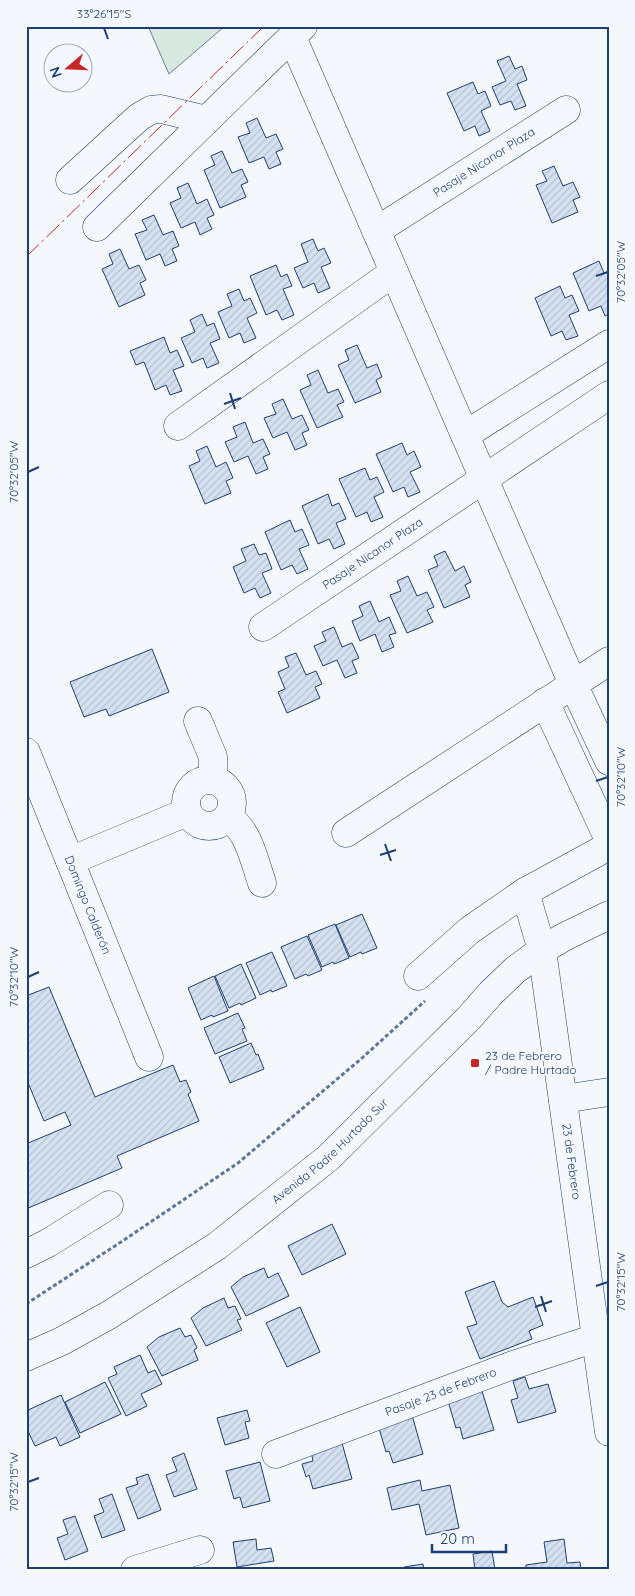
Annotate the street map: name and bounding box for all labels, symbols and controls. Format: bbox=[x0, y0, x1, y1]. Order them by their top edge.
text: 33°26'15"S bbox=[77, 6, 131, 21]
north arrow bbox=[42, 42, 92, 92]
text: N bbox=[46, 64, 66, 80]
street label: Pasaje Nicanor Plaza bbox=[430, 124, 537, 200]
text: 70°32'05"W bbox=[613, 240, 628, 303]
text: 70°32'05"W bbox=[6, 440, 21, 503]
street label: Pasaje Nicanor Plaza bbox=[319, 514, 425, 592]
text: 70°32'10"W bbox=[613, 746, 628, 807]
street label: Domingo Calderón bbox=[62, 853, 115, 956]
text: 70°32'10"W bbox=[6, 946, 21, 1007]
place label: 23 de Febrero / Padre Hurtado bbox=[485, 1048, 577, 1077]
marker: 23 de Febrero / Padre Hurtado bbox=[469, 1057, 481, 1069]
street label: Avenida Padre Hurtado Sur bbox=[268, 1094, 391, 1207]
street label: 23 de Febrero bbox=[559, 1122, 585, 1201]
text: 70°32'15"W bbox=[613, 1252, 628, 1312]
street label: Pasaje 23 de Febrero bbox=[383, 1364, 498, 1419]
text: 70°32'15"W bbox=[6, 1452, 21, 1512]
scale bar bbox=[432, 1521, 506, 1553]
text: 20 m bbox=[440, 1529, 475, 1548]

